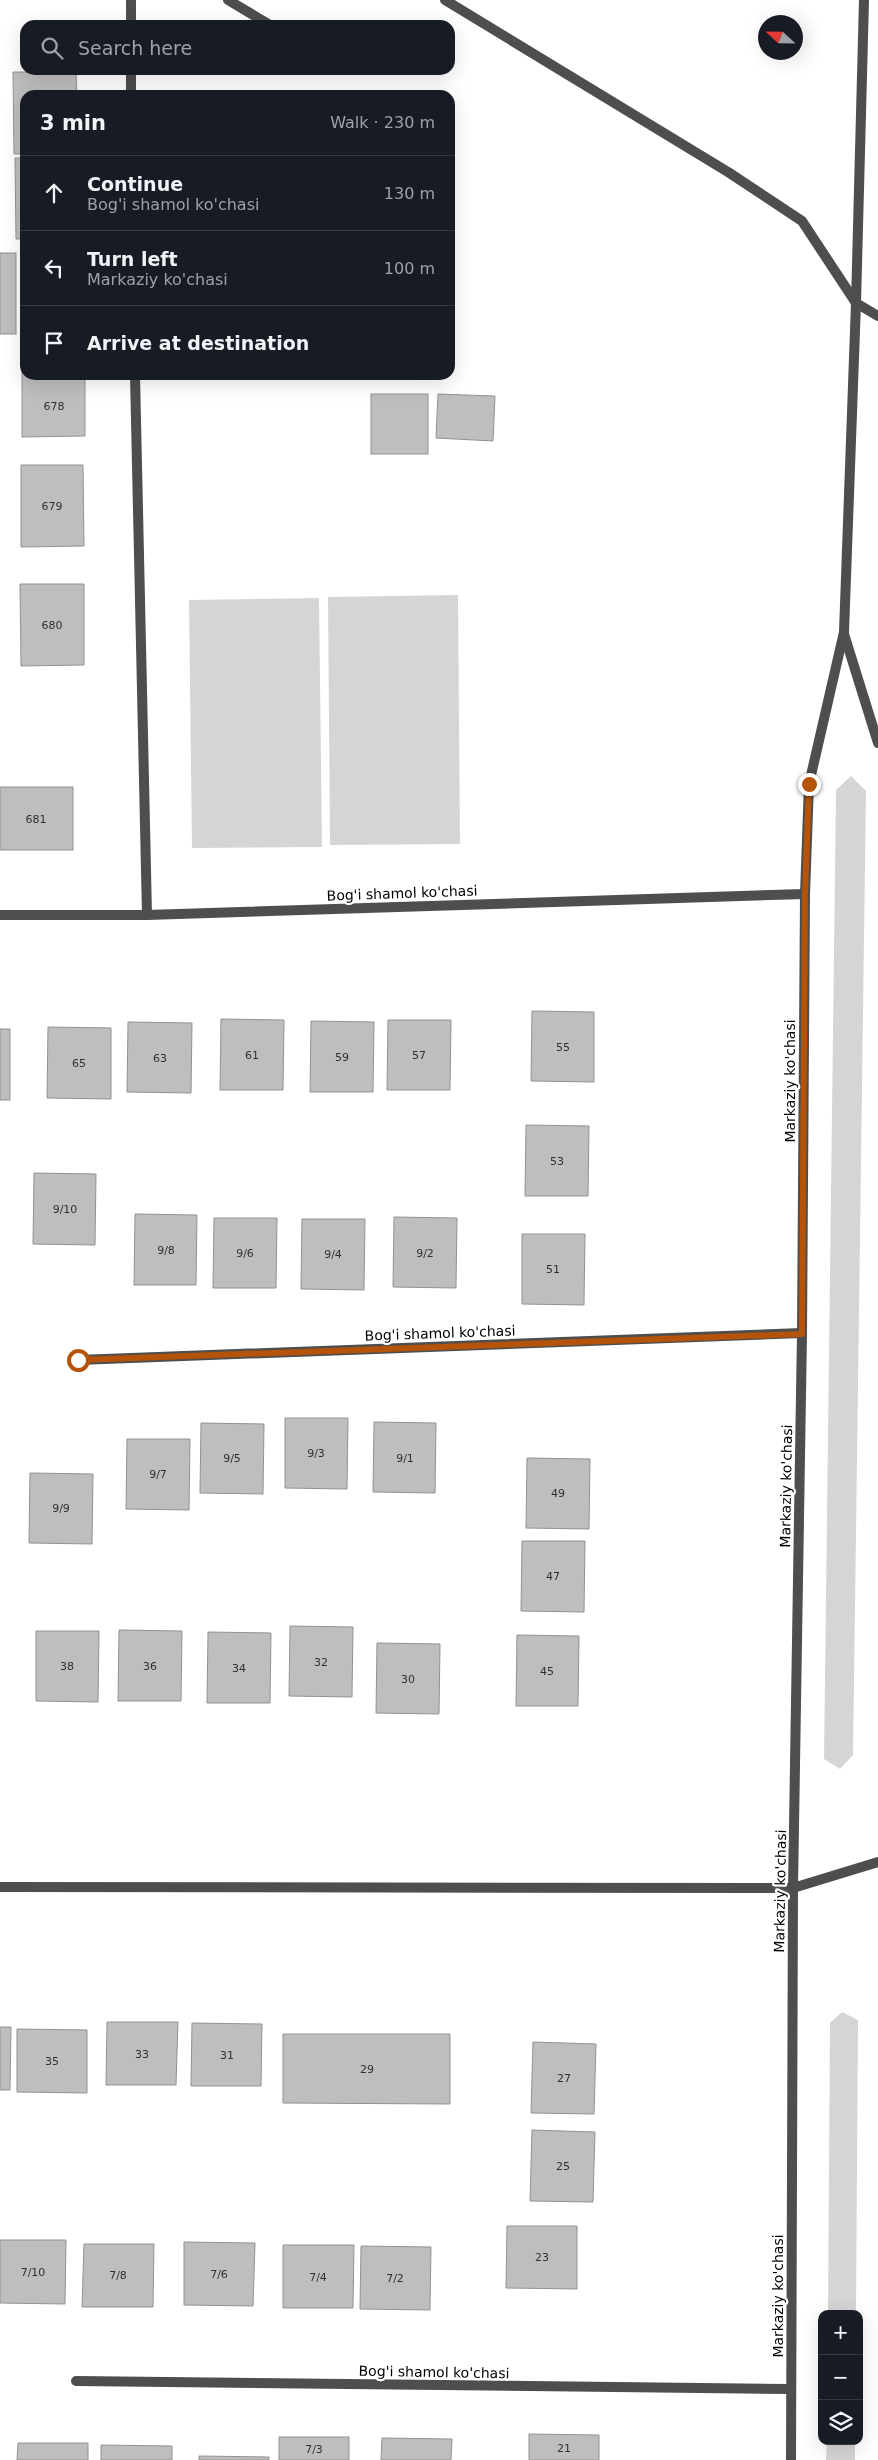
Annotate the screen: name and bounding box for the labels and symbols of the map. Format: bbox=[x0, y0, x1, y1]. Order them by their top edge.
north arrow bbox=[758, 15, 803, 60]
house number: 678 bbox=[44, 400, 65, 413]
house number: 679 bbox=[42, 500, 63, 513]
house number: 680 bbox=[42, 619, 63, 632]
route end bbox=[798, 773, 821, 796]
house number: 681 bbox=[26, 813, 47, 826]
street label: Bog'i shamol ko'chasi bbox=[326, 882, 478, 904]
street label: Markaziy ko'chasi bbox=[782, 1019, 798, 1143]
house number: 55 bbox=[556, 1041, 570, 1054]
house number: 61 bbox=[245, 1049, 259, 1062]
house number: 57 bbox=[412, 1049, 426, 1062]
house number: 59 bbox=[335, 1051, 349, 1064]
house number: 63 bbox=[153, 1052, 167, 1065]
house number: 65 bbox=[72, 1057, 86, 1070]
house number: 53 bbox=[550, 1155, 564, 1168]
house number: 9/10 bbox=[53, 1203, 77, 1216]
house number: 9/8 bbox=[157, 1244, 175, 1257]
house number: 9/6 bbox=[236, 1247, 254, 1260]
house number: 9/2 bbox=[416, 1247, 434, 1260]
house number: 9/4 bbox=[324, 1248, 342, 1261]
house number: 51 bbox=[546, 1263, 560, 1276]
street label: Bog'i shamol ko'chasi bbox=[364, 1322, 516, 1344]
route start bbox=[67, 1349, 90, 1372]
street label: Markaziy ko'chasi bbox=[777, 1424, 795, 1548]
house number: 9/3 bbox=[307, 1447, 325, 1460]
house number: 9/5 bbox=[223, 1452, 241, 1465]
house number: 9/1 bbox=[396, 1452, 414, 1465]
house number: 9/7 bbox=[149, 1468, 167, 1481]
house number: 49 bbox=[551, 1487, 565, 1500]
house number: 9/9 bbox=[52, 1502, 70, 1515]
house number: 47 bbox=[546, 1570, 560, 1583]
house number: 32 bbox=[314, 1656, 328, 1669]
house number: 38 bbox=[60, 1660, 74, 1673]
house number: 36 bbox=[143, 1660, 157, 1673]
house number: 34 bbox=[232, 1662, 246, 1675]
house number: 45 bbox=[540, 1665, 554, 1678]
house number: 30 bbox=[401, 1673, 415, 1686]
street label: Markaziy ko'chasi bbox=[771, 1829, 789, 1953]
house number: 33 bbox=[135, 2048, 149, 2061]
house number: 31 bbox=[220, 2049, 234, 2062]
house number: 35 bbox=[45, 2055, 59, 2068]
house number: 29 bbox=[360, 2063, 374, 2076]
house number: 27 bbox=[557, 2072, 571, 2085]
house number: 25 bbox=[556, 2160, 570, 2173]
street label: Markaziy ko'chasi bbox=[770, 2234, 786, 2358]
house number: 23 bbox=[535, 2251, 549, 2264]
house number: 7/10 bbox=[21, 2266, 45, 2279]
house number: 7/6 bbox=[210, 2268, 228, 2281]
house number: 7/8 bbox=[109, 2269, 127, 2282]
house number: 7/4 bbox=[309, 2271, 327, 2284]
house number: 7/2 bbox=[386, 2272, 404, 2285]
street label: Bog'i shamol ko'chasi bbox=[358, 2363, 510, 2381]
house number: 21 bbox=[557, 2442, 571, 2455]
house number: 7/3 bbox=[305, 2443, 323, 2456]

